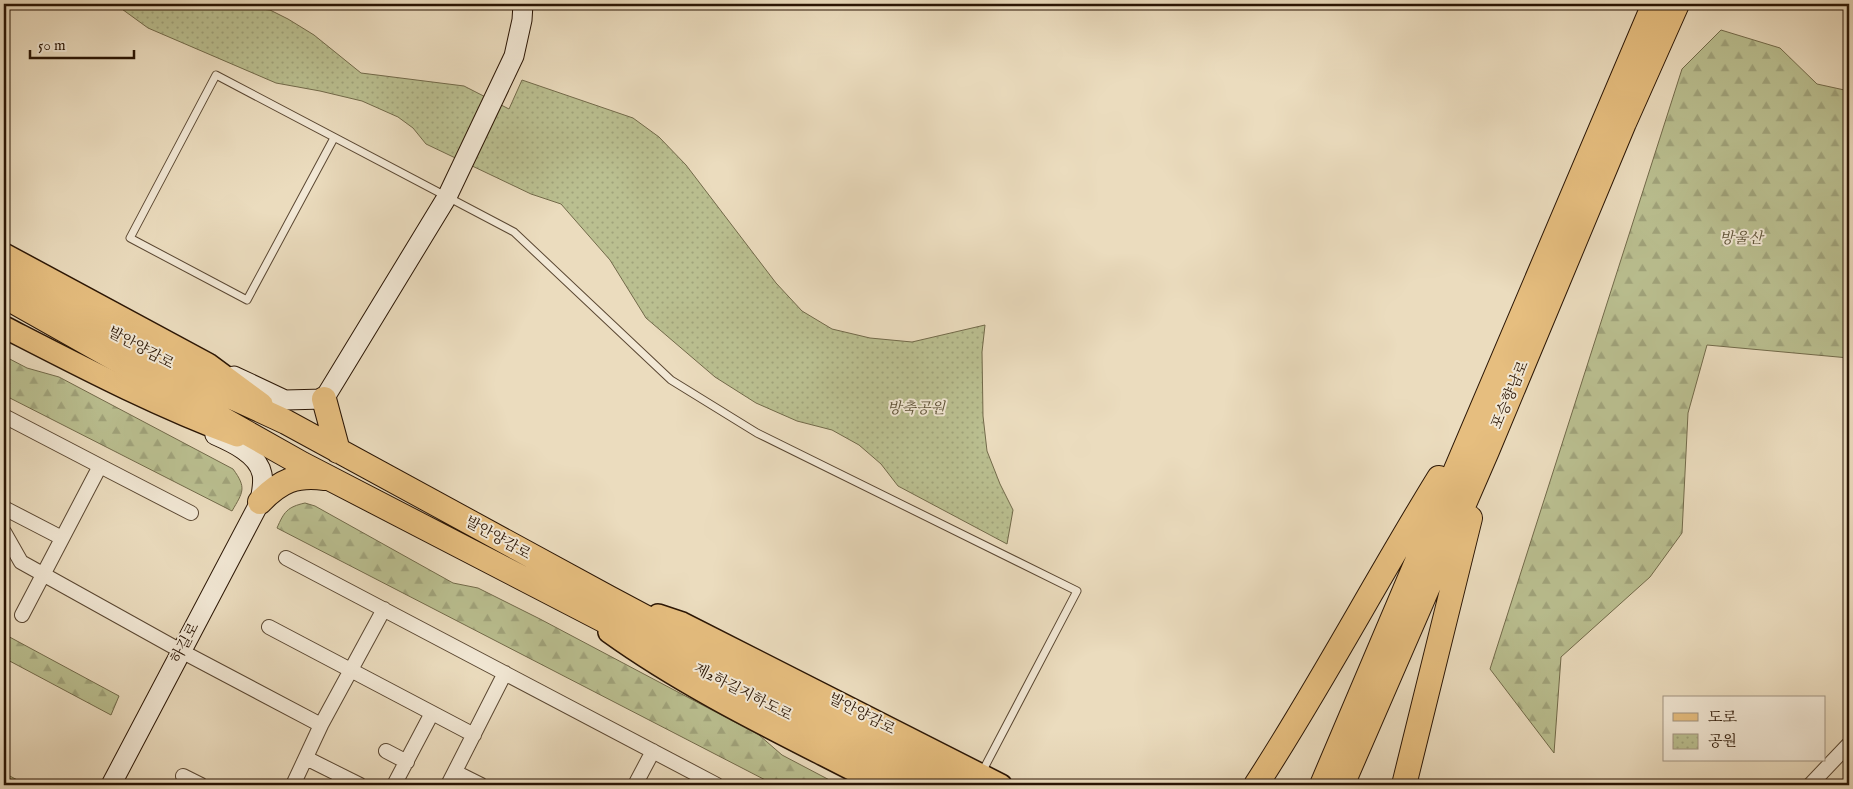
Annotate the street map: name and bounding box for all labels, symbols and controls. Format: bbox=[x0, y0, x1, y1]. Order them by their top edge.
scale bar bbox=[30, 28, 134, 60]
text: 50 m bbox=[38, 36, 66, 55]
park label: 방울산 bbox=[1719, 229, 1765, 248]
street label: 발안양감로 bbox=[105, 323, 178, 374]
street label: 포승향남로 bbox=[1487, 357, 1533, 432]
park label: 방축공원 bbox=[887, 399, 946, 418]
street label: 발안양감로 bbox=[462, 512, 535, 564]
street label: 하길로 bbox=[166, 619, 204, 667]
street label: 제2하길지하도로 bbox=[690, 659, 796, 725]
street label: 발안양감로 bbox=[825, 689, 899, 739]
legend bbox=[1663, 696, 1826, 762]
text: 도로 bbox=[1708, 708, 1737, 727]
text: 공원 bbox=[1708, 732, 1737, 751]

